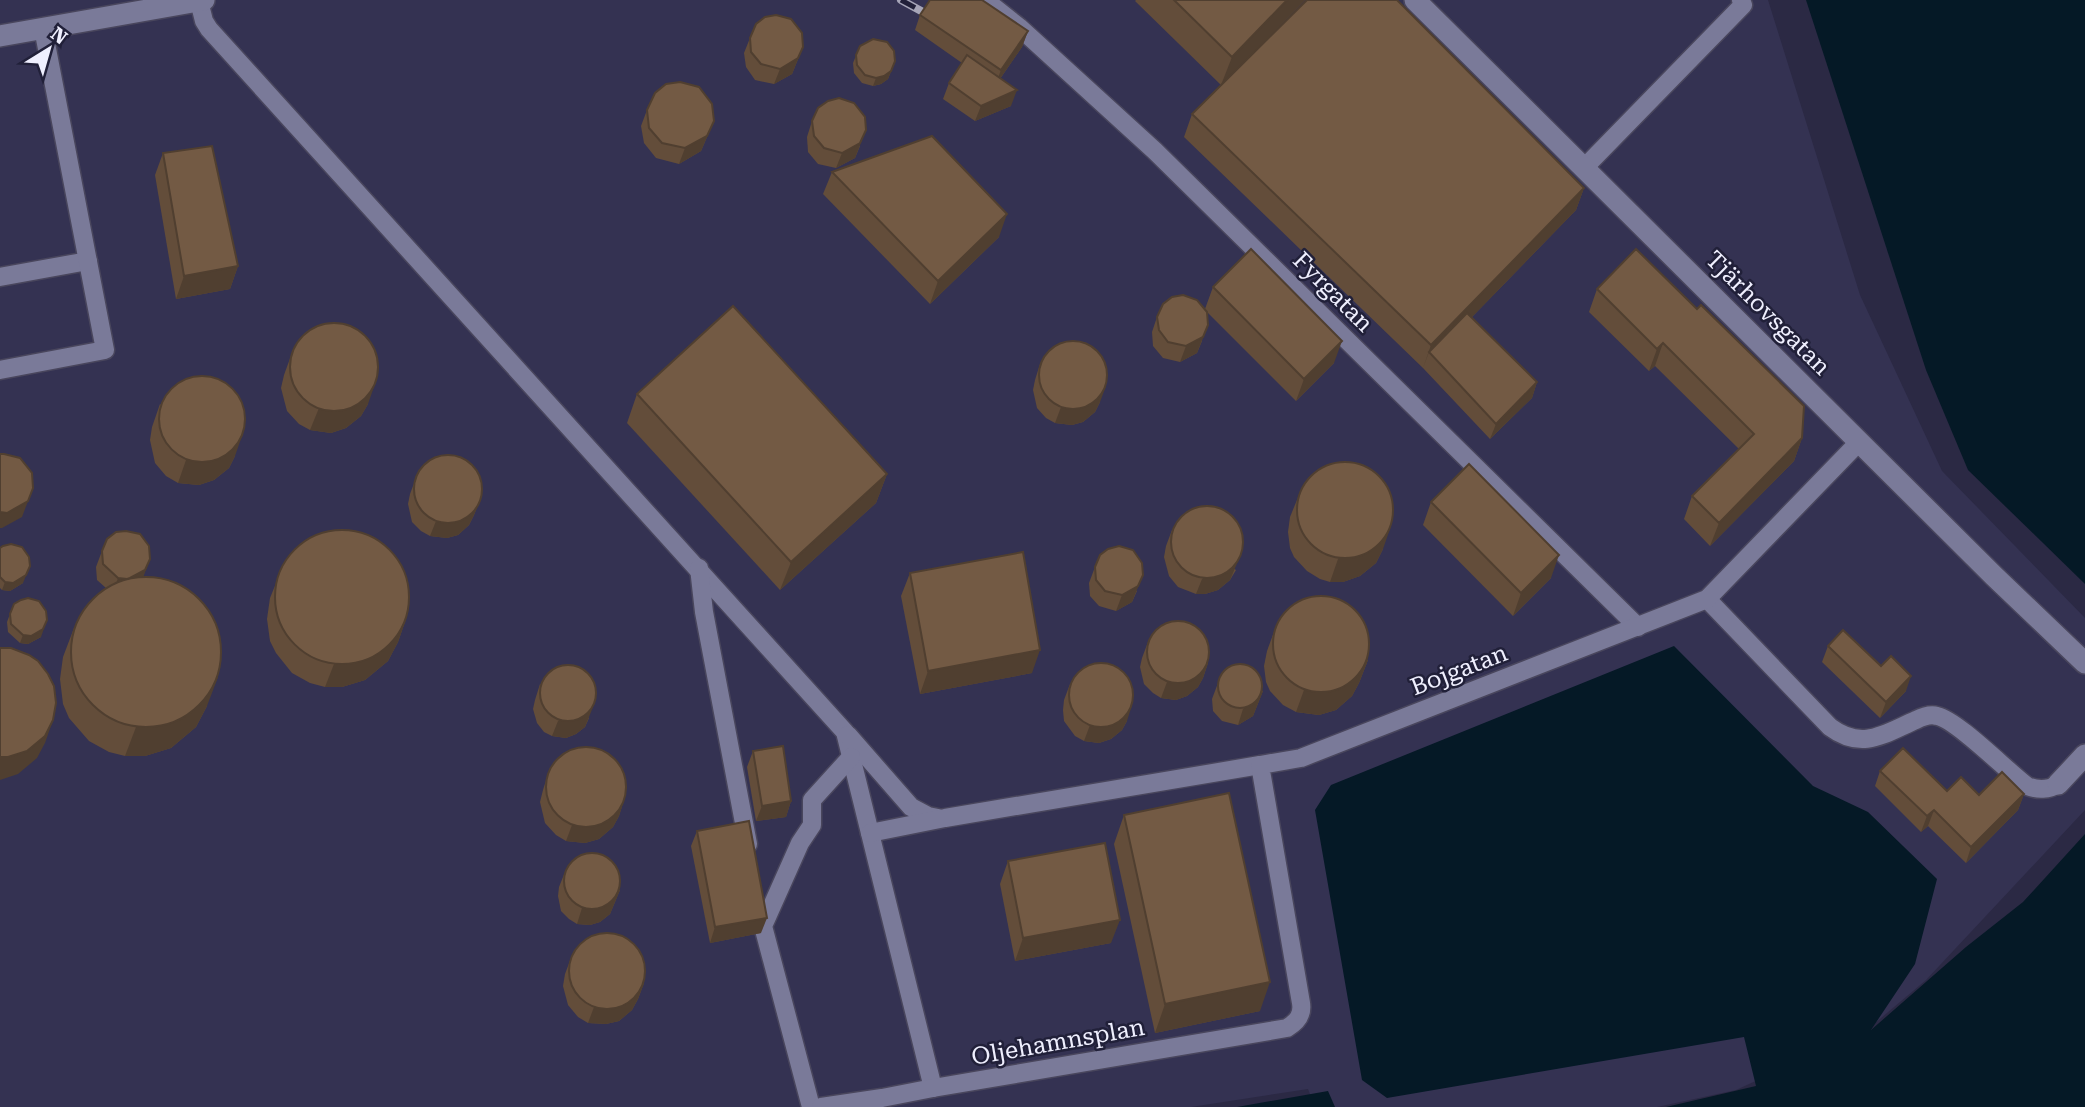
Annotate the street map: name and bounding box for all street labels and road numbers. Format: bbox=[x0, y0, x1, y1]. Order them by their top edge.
street label: Tjärhovsgatan bbox=[1700, 245, 1836, 381]
street label: Fyrgatan bbox=[1287, 246, 1379, 338]
street label: Bojgatan bbox=[1407, 639, 1511, 701]
street label: Oljehamnsplan bbox=[969, 1013, 1147, 1071]

